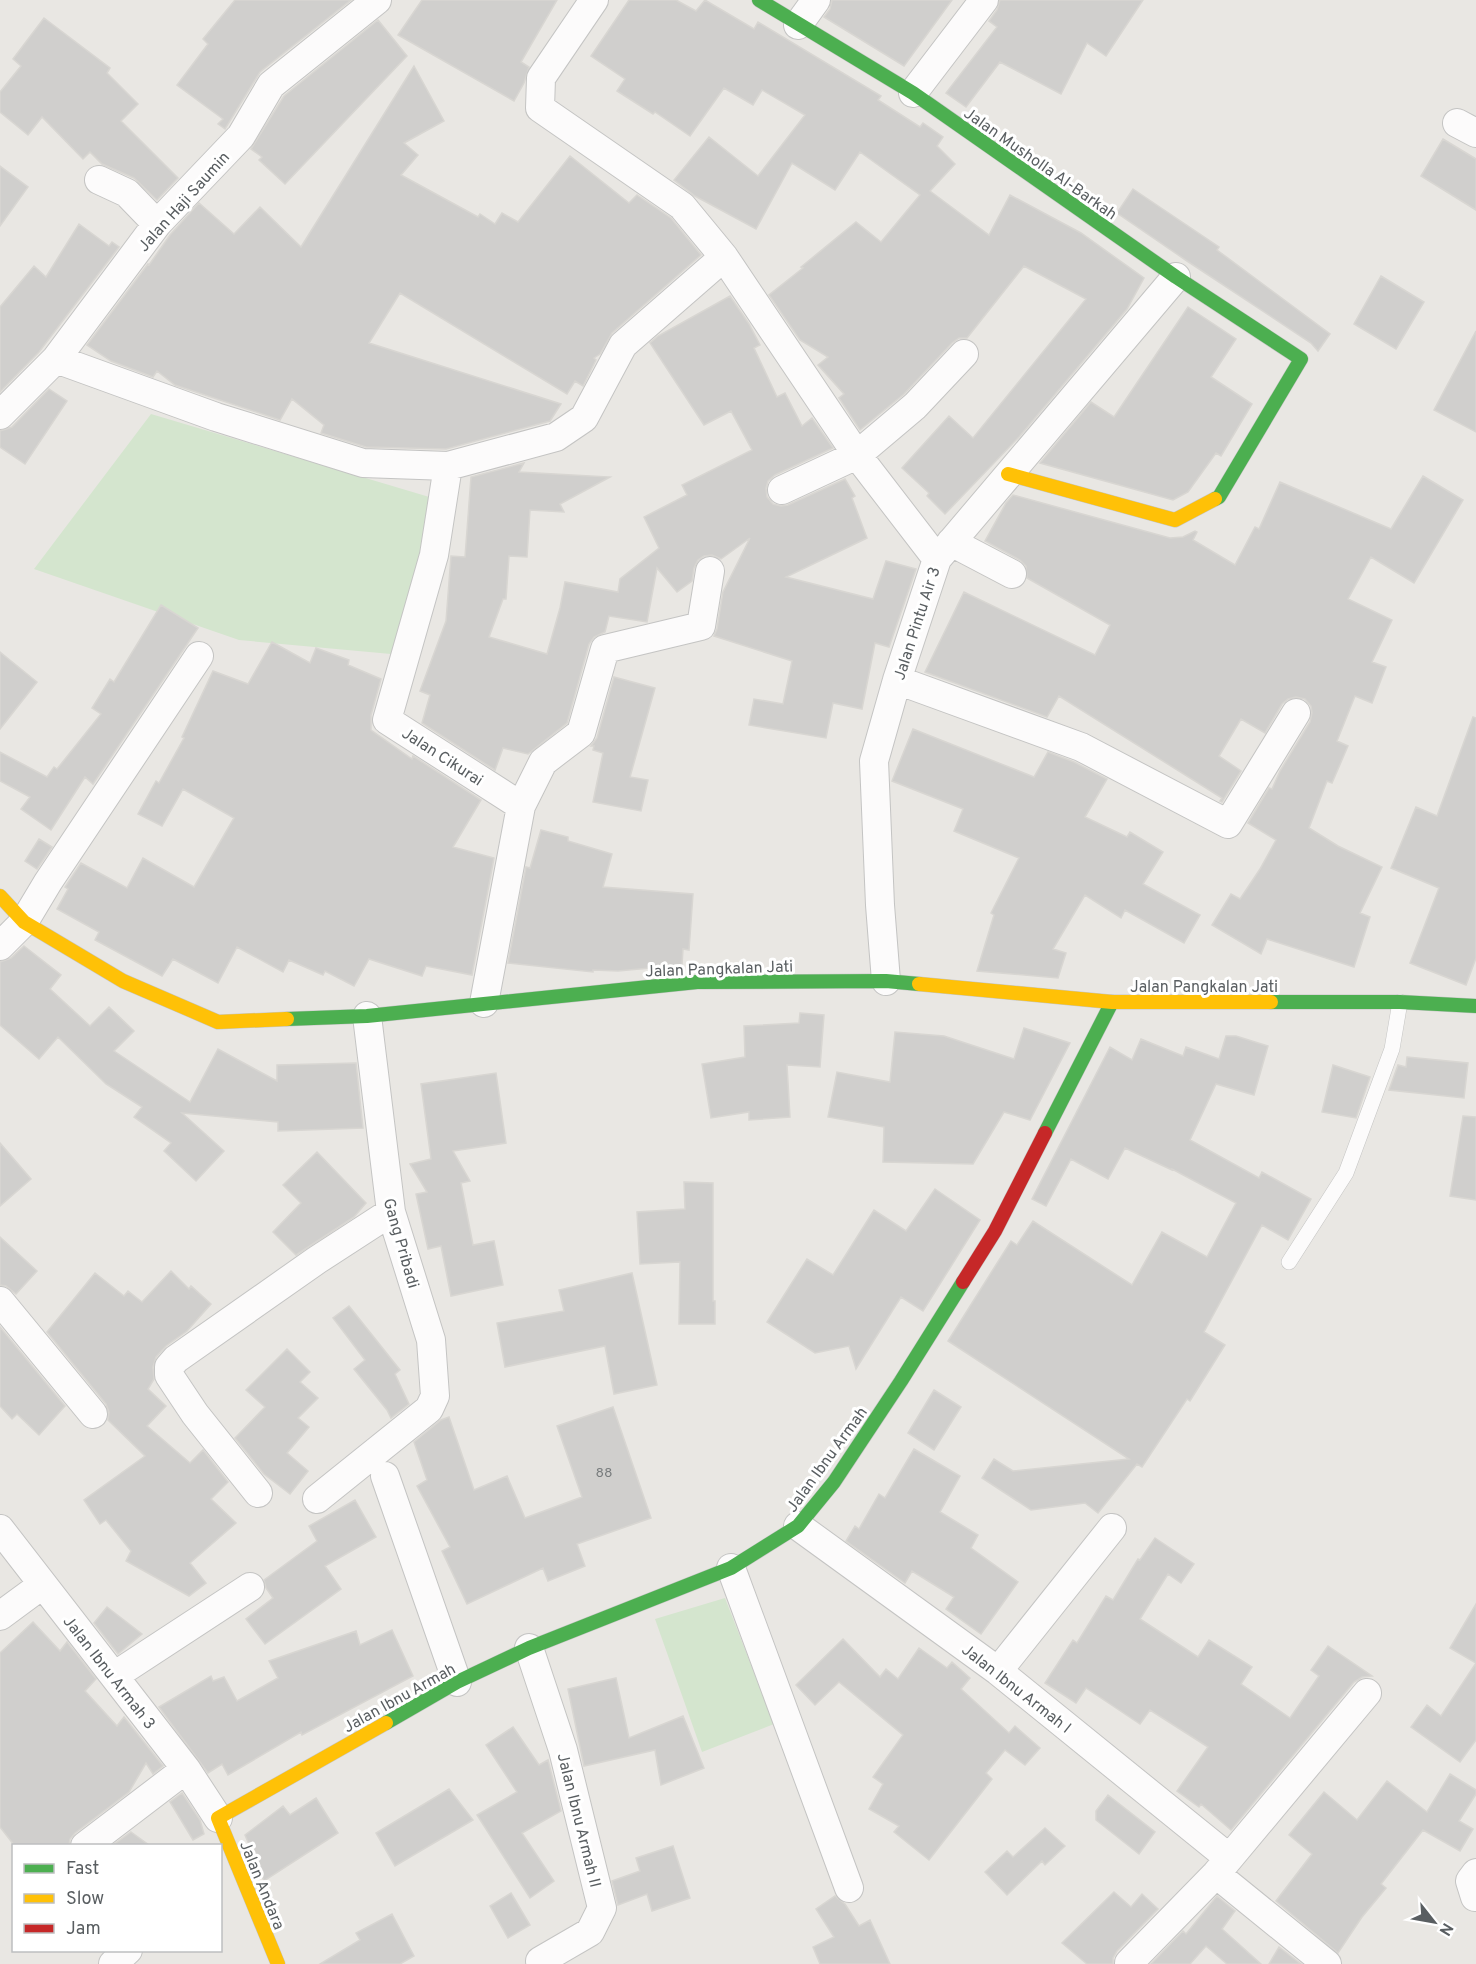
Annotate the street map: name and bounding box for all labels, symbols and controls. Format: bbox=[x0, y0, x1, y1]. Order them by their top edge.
street label: Jalan Musholla Al-Barkah bbox=[959, 104, 1120, 225]
street label: Jalan Haji Saumin bbox=[134, 148, 235, 257]
street label: Jalan Pintu Air 3 bbox=[890, 564, 946, 683]
street label: Jalan Cikurai bbox=[397, 724, 486, 791]
street label: Jalan Pangkalan Jati bbox=[645, 957, 793, 983]
street label: Jalan Pangkalan Jati bbox=[1130, 978, 1278, 998]
street label: Gang Pribadi bbox=[378, 1196, 422, 1291]
street label: Jalan Ibnu Armah bbox=[783, 1404, 873, 1517]
house number: 88 bbox=[595, 1465, 613, 1482]
street label: Jalan Ibnu Armah 3 bbox=[58, 1612, 159, 1734]
street label: Jalan Ibnu Armah I bbox=[957, 1641, 1075, 1739]
street label: Jalan Ibnu Armah bbox=[340, 1660, 460, 1738]
street label: Jalan Ibnu Armah II bbox=[552, 1751, 604, 1890]
street label: Jalan Andara bbox=[234, 1838, 288, 1933]
legend bbox=[12, 1844, 222, 1952]
text: Fast bbox=[66, 1858, 99, 1881]
text: Slow bbox=[66, 1888, 104, 1911]
north arrow bbox=[1404, 1892, 1464, 1952]
text: Jam bbox=[66, 1918, 101, 1941]
text: N bbox=[1434, 1919, 1457, 1939]

